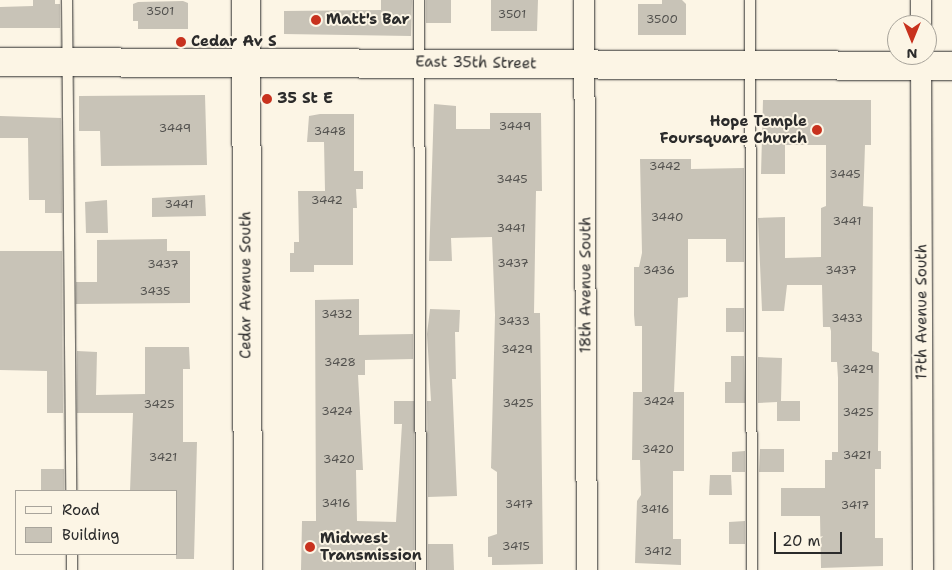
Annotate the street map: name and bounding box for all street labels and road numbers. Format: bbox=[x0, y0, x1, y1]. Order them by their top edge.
street label: East 35th Street bbox=[415, 53, 537, 73]
street label: Cedar Avenue South bbox=[237, 211, 255, 359]
street label: 18th Avenue South bbox=[577, 217, 595, 353]
street label: 17th Avenue South bbox=[913, 244, 931, 380]

